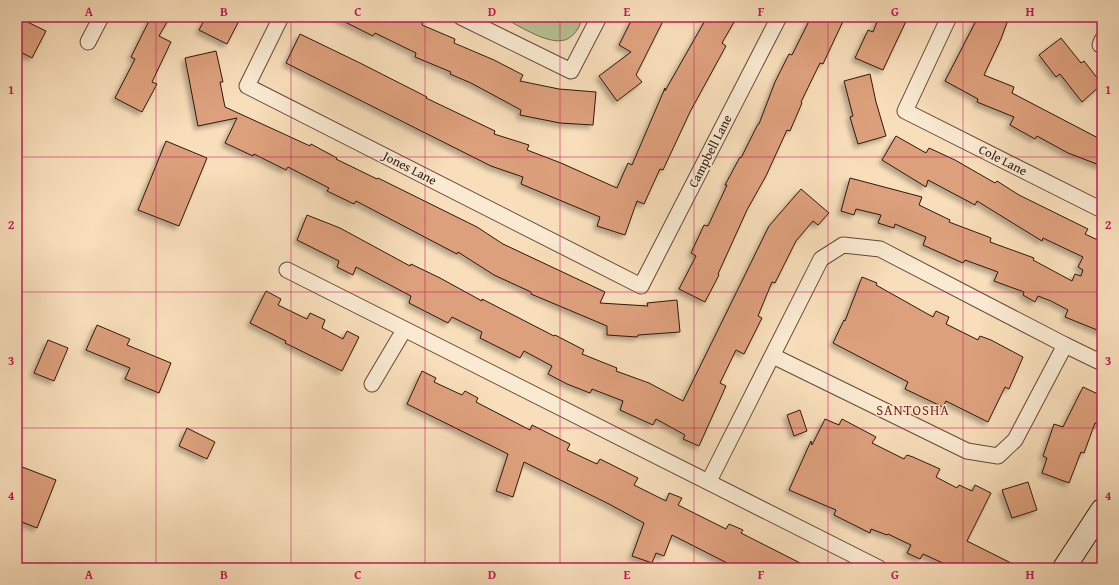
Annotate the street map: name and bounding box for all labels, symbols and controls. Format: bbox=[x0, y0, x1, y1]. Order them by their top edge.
text: A bbox=[85, 2, 94, 21]
text: B bbox=[220, 2, 228, 21]
text: C bbox=[354, 2, 362, 21]
text: D bbox=[488, 2, 496, 21]
text: E bbox=[624, 2, 631, 21]
text: F bbox=[758, 2, 765, 21]
text: G bbox=[891, 2, 899, 21]
text: H bbox=[1025, 2, 1035, 21]
text: 1 bbox=[8, 80, 14, 99]
text: 1 bbox=[1105, 80, 1111, 99]
street label: Campbell Lane bbox=[683, 111, 737, 191]
street label: Cole Lane bbox=[975, 140, 1031, 180]
street label: Jones Lane bbox=[378, 145, 440, 190]
text: 2 bbox=[8, 215, 15, 234]
text: 2 bbox=[1105, 215, 1112, 234]
text: 3 bbox=[8, 351, 14, 370]
text: 3 bbox=[1105, 351, 1111, 370]
district label: SANTOSHA bbox=[876, 400, 950, 420]
text: 4 bbox=[8, 486, 15, 505]
text: 4 bbox=[1105, 486, 1112, 505]
text: A bbox=[85, 565, 94, 584]
text: B bbox=[220, 565, 228, 584]
text: C bbox=[354, 565, 362, 584]
text: D bbox=[488, 565, 496, 584]
text: E bbox=[624, 565, 631, 584]
text: F bbox=[758, 565, 765, 584]
text: G bbox=[891, 565, 899, 584]
text: H bbox=[1025, 565, 1035, 584]

